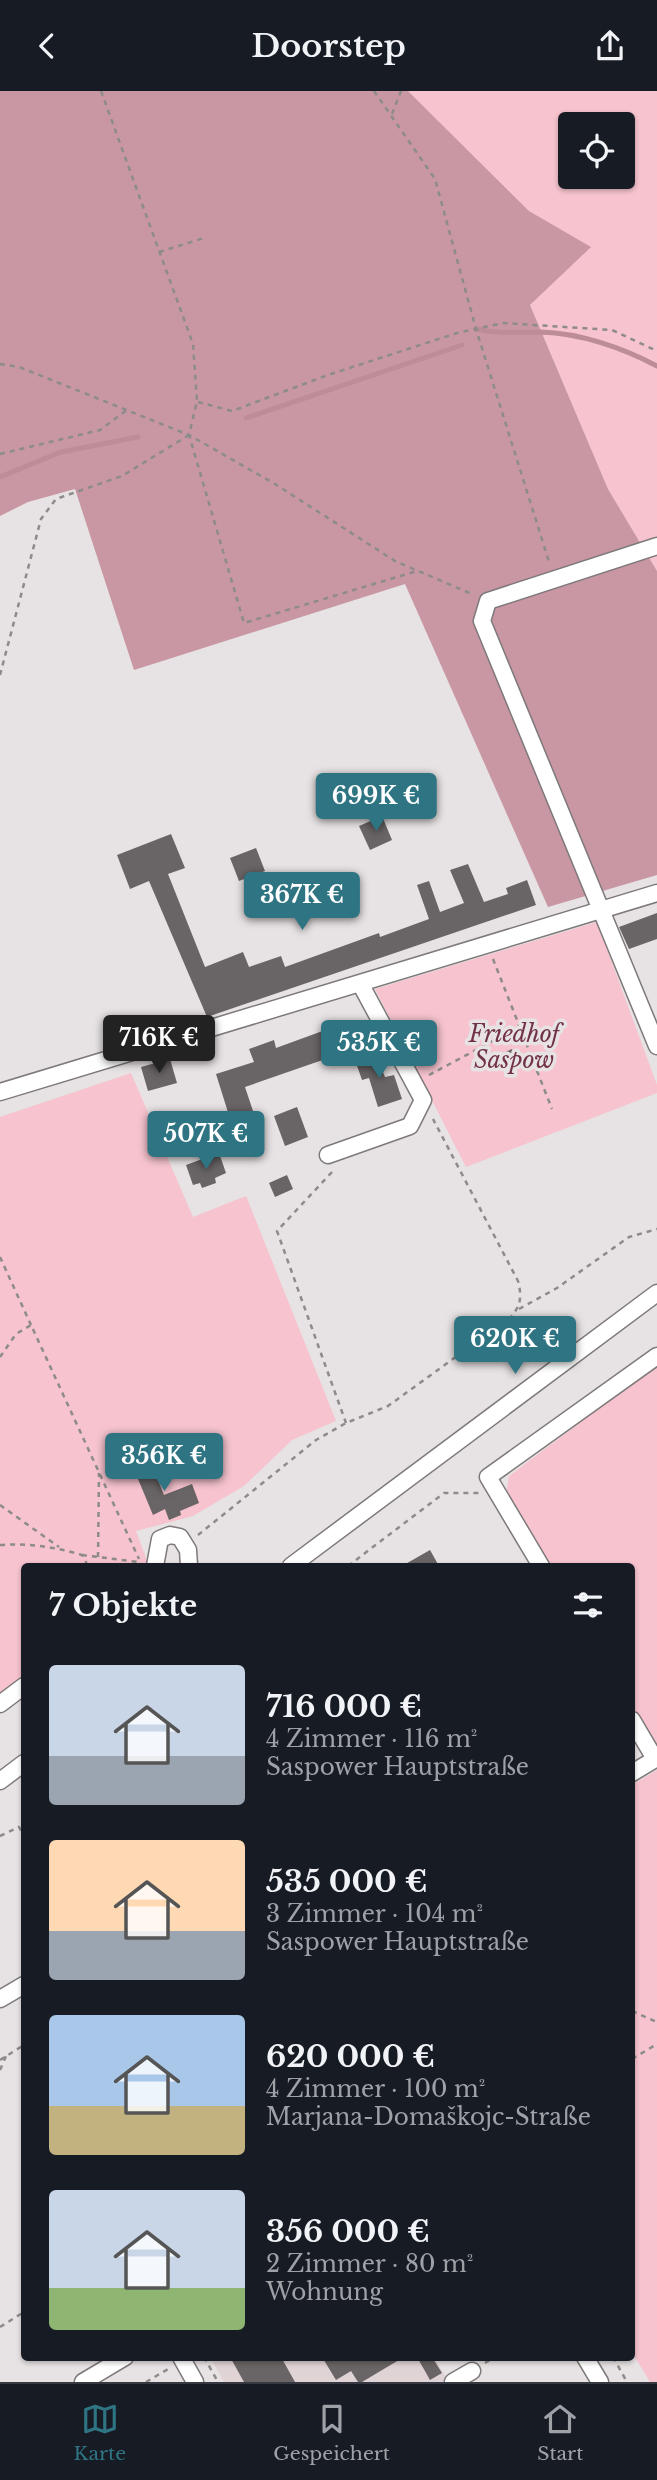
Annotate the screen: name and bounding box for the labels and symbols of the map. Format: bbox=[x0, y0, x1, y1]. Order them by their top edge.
pin: 699K € bbox=[319, 773, 433, 833]
pin: 367K € bbox=[245, 873, 359, 932]
pin: 716K € bbox=[102, 1016, 216, 1075]
park label: Friedhof Saspow bbox=[468, 1020, 565, 1074]
pin: 535K € bbox=[322, 1021, 436, 1080]
pin: 507K € bbox=[149, 1111, 263, 1171]
pin: 620K € bbox=[458, 1317, 572, 1376]
pin: 356K € bbox=[107, 1433, 221, 1493]

